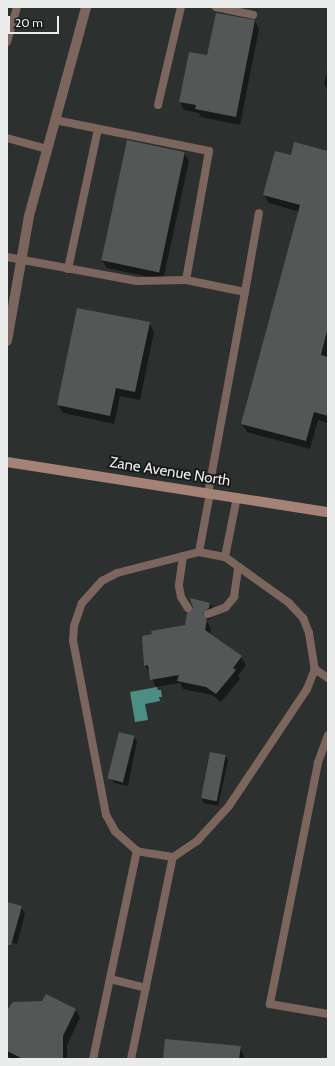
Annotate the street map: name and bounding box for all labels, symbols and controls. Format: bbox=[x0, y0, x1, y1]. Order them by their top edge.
scale bar bbox=[10, 8, 61, 34]
text: 20 m bbox=[15, 15, 43, 30]
street label: Zane Avenue North bbox=[108, 454, 232, 490]

